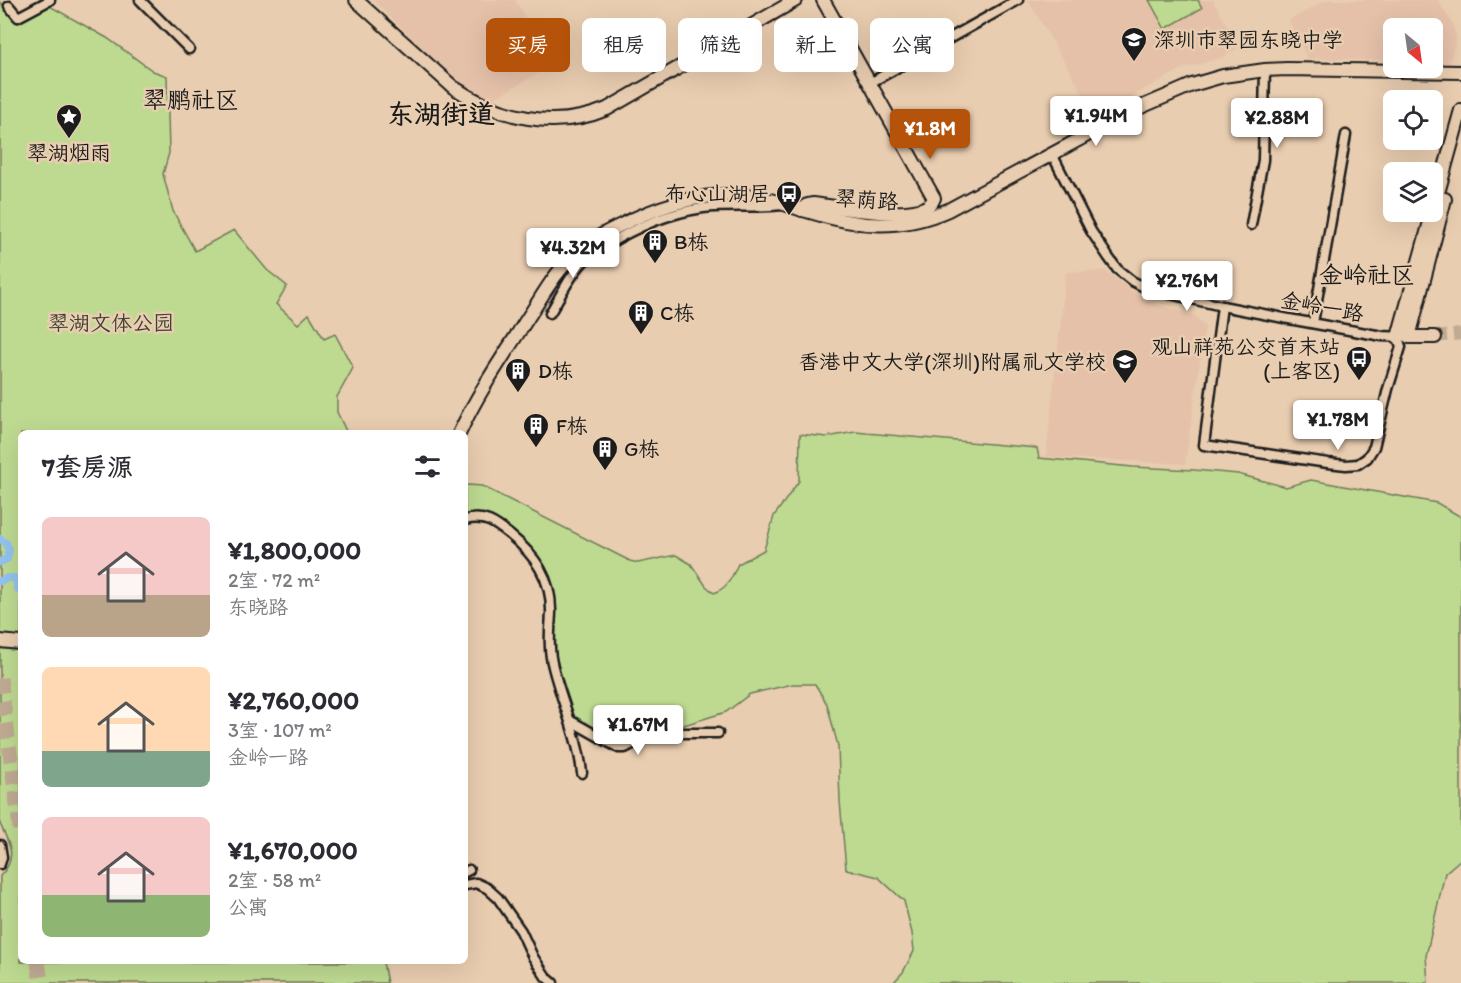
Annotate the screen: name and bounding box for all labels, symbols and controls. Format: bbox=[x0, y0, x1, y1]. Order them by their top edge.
chip: 买房 bbox=[486, 18, 570, 72]
chip: 租房 bbox=[582, 18, 666, 72]
chip: 筛选 bbox=[678, 18, 762, 72]
chip: 新上 bbox=[774, 18, 858, 72]
chip: 公寓 bbox=[870, 18, 954, 72]
north arrow bbox=[1383, 18, 1443, 78]
map controls bbox=[1383, 18, 1443, 222]
school or university icon: 深圳市翠园东晓中学 bbox=[1119, 25, 1149, 63]
place label: 深圳市翠园东晓中学 bbox=[1154, 27, 1343, 52]
district label: 翠鹏社区 bbox=[143, 85, 239, 114]
button: locate bbox=[1383, 90, 1443, 150]
pin: ¥1.94M bbox=[1047, 96, 1145, 147]
district label: 东湖街道 bbox=[387, 97, 495, 130]
pin: ¥2.88M bbox=[1228, 98, 1326, 149]
place icon: 翠湖烟雨 bbox=[54, 102, 84, 140]
text: ¥1.94M bbox=[1064, 103, 1128, 127]
text: ¥2.88M bbox=[1245, 105, 1309, 129]
pin: ¥1.8M bbox=[888, 109, 972, 160]
text: ¥1.8M bbox=[904, 116, 956, 140]
place label: 翠湖烟雨 bbox=[27, 140, 111, 165]
button: layers bbox=[1383, 162, 1443, 222]
bus stop icon: 布心山湖居 bbox=[774, 179, 804, 217]
place label: 布心山湖居 bbox=[665, 181, 770, 206]
street label: 翠荫路 bbox=[835, 185, 899, 214]
building icon: B栋 bbox=[640, 227, 670, 265]
pin: ¥4.32M bbox=[524, 228, 622, 279]
place label: B栋 bbox=[674, 229, 709, 254]
text: ¥4.32M bbox=[540, 235, 606, 259]
district label: 金岭社区 bbox=[1319, 260, 1415, 289]
pin: ¥2.76M bbox=[1138, 261, 1236, 312]
text: ¥2.76M bbox=[1156, 268, 1218, 292]
street label: 金岭一路 bbox=[1279, 287, 1366, 326]
building icon: C栋 bbox=[626, 298, 656, 336]
place label: C栋 bbox=[660, 300, 695, 325]
park label: 翠湖文体公园 bbox=[48, 310, 174, 335]
place label: 观山祥苑公交首末站 (上客区) bbox=[1151, 334, 1340, 383]
bus stop icon: 观山祥苑公交首末站 (上客区) bbox=[1344, 344, 1374, 382]
school or university icon: 香港中文大学(深圳)附属礼文学校 bbox=[1110, 347, 1140, 385]
place label: 香港中文大学(深圳)附属礼文学校 bbox=[798, 349, 1106, 374]
building icon: D栋 bbox=[503, 356, 533, 394]
place label: D栋 bbox=[538, 358, 573, 383]
pin: ¥1.78M bbox=[1289, 400, 1387, 451]
text: ¥1.78M bbox=[1307, 407, 1369, 431]
building icon: F栋 bbox=[521, 411, 551, 449]
place label: F栋 bbox=[556, 413, 588, 438]
building icon: G栋 bbox=[590, 434, 620, 472]
place label: G栋 bbox=[624, 436, 660, 461]
icon: filters bbox=[411, 450, 444, 483]
text: 7套房源 bbox=[42, 451, 133, 483]
text: ¥1,800,000 bbox=[228, 534, 361, 566]
icon: home bbox=[90, 541, 162, 613]
text: 2室 · 72 m² bbox=[228, 568, 320, 592]
text: 东晓路 bbox=[228, 595, 288, 619]
text: ¥2,760,000 bbox=[228, 684, 359, 716]
icon: home bbox=[90, 691, 162, 763]
pin: ¥1.67M bbox=[589, 705, 687, 756]
text: ¥1.67M bbox=[607, 712, 669, 736]
text: 3室 · 107 m² bbox=[228, 718, 332, 742]
text: 金岭一路 bbox=[228, 745, 308, 769]
text: ¥1,670,000 bbox=[228, 834, 358, 866]
icon: home bbox=[90, 841, 162, 913]
text: 2室 · 58 m² bbox=[228, 868, 321, 892]
text: 公寓 bbox=[228, 895, 268, 919]

